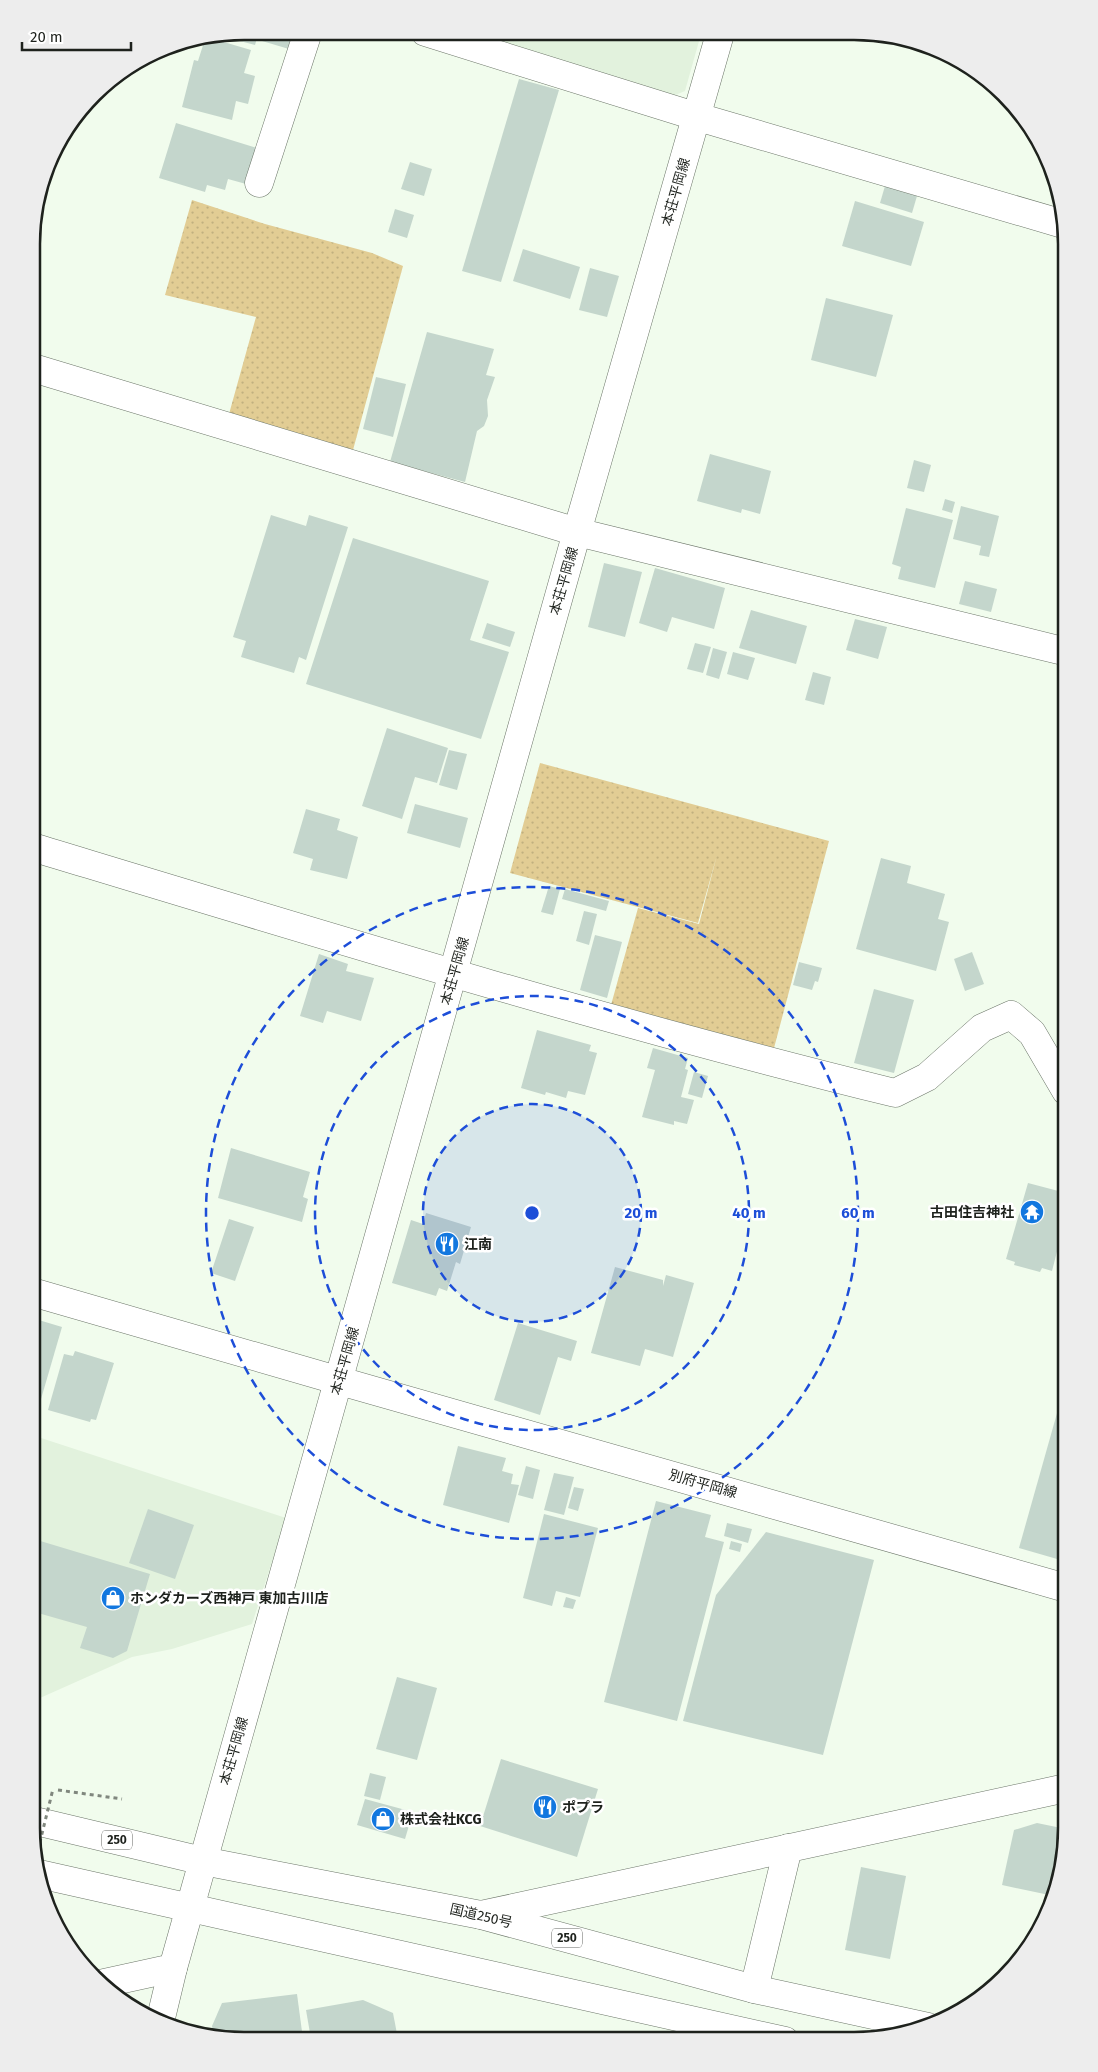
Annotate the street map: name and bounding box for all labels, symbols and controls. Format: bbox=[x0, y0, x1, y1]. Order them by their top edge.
scale bar bbox=[22, 20, 131, 52]
text: 20 m bbox=[30, 28, 63, 46]
street label: 本荘平岡線 bbox=[658, 156, 694, 228]
street label: 本荘平岡線 bbox=[546, 545, 582, 617]
street label: 本荘平岡線 bbox=[437, 935, 473, 1007]
temple icon: 古田住吉神社 bbox=[1019, 1199, 1045, 1225]
centre of rings bbox=[523, 1204, 541, 1222]
text: 20 m bbox=[625, 1204, 657, 1222]
text: 40 m bbox=[732, 1204, 766, 1222]
text: 60 m bbox=[841, 1204, 875, 1222]
place label: 古田住吉神社 bbox=[930, 1204, 1014, 1221]
restaurant icon: 江南 bbox=[434, 1231, 460, 1257]
place label: 江南 bbox=[464, 1236, 492, 1253]
street label: 本荘平岡線 bbox=[327, 1325, 363, 1397]
street label: 別府平岡線 bbox=[667, 1466, 739, 1502]
shop icon: ホンダカーズ西神戸 東加古川店 bbox=[100, 1585, 126, 1611]
place label: ホンダカーズ西神戸 東加古川店 bbox=[130, 1590, 329, 1607]
street label: 本荘平岡線 bbox=[216, 1715, 252, 1787]
restaurant icon: ポプラ bbox=[532, 1794, 558, 1820]
place label: ポプラ bbox=[562, 1799, 604, 1816]
shop icon: 株式会社KCG bbox=[370, 1806, 396, 1832]
place label: 株式会社KCG bbox=[400, 1811, 481, 1828]
road number: 250 bbox=[102, 1830, 132, 1850]
street label: 国道250号 bbox=[448, 1901, 514, 1931]
road number: 250 bbox=[552, 1929, 582, 1948]

